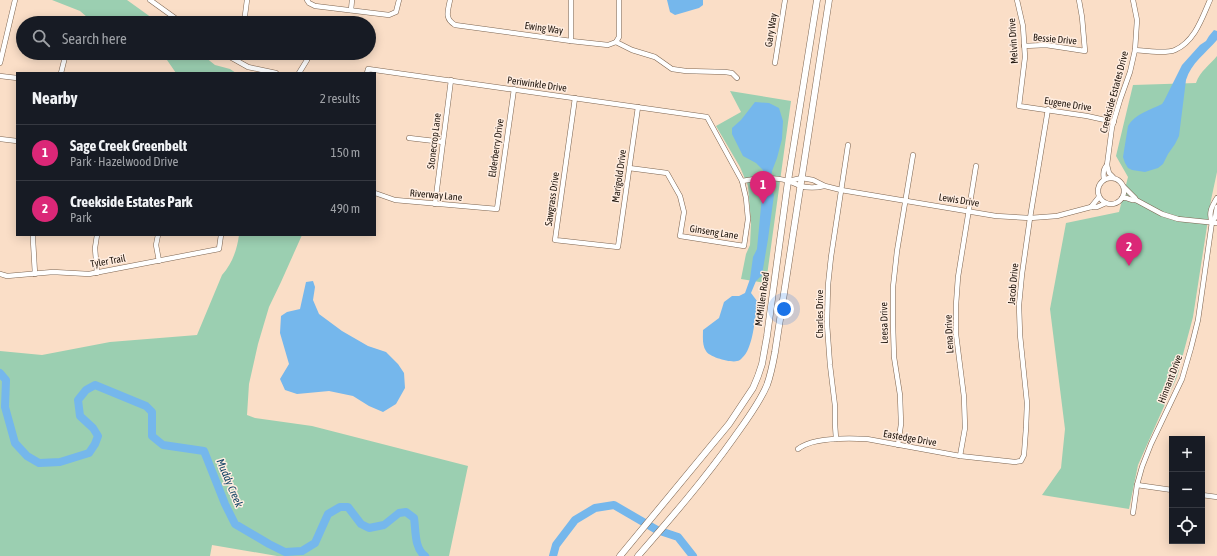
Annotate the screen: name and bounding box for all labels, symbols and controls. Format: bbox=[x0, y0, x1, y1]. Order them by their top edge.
street label: Gary Way bbox=[763, 12, 779, 48]
search box bbox=[16, 16, 376, 60]
street label: Melvin Drive bbox=[1006, 17, 1020, 64]
street label: Ewing Way bbox=[524, 20, 564, 36]
icon: search bbox=[30, 27, 52, 49]
text: Search here bbox=[62, 30, 127, 47]
street label: Bessie Drive bbox=[1033, 32, 1078, 46]
street label: Creekside Estates Drive bbox=[1098, 49, 1130, 134]
street label: Periwinkle Drive bbox=[507, 74, 568, 94]
text: Nearby bbox=[32, 88, 78, 108]
text: 2 results bbox=[320, 91, 360, 106]
street label: Eugene Drive bbox=[1043, 95, 1093, 113]
street label: Stonecrop Lane bbox=[425, 112, 443, 170]
street label: Elderberry Drive bbox=[486, 118, 506, 178]
text: Sage Creek Greenbelt bbox=[70, 137, 187, 154]
text: 1 bbox=[42, 145, 48, 160]
text: 150 m bbox=[331, 145, 360, 160]
street label: Marigold Drive bbox=[610, 148, 628, 203]
text: Park · Hazelwood Drive bbox=[70, 154, 178, 169]
street label: Sawgrass Drive bbox=[543, 171, 561, 227]
pin: 1 bbox=[750, 171, 776, 204]
street label: Riverway Lane bbox=[409, 187, 463, 203]
street label: Lewis Drive bbox=[938, 191, 981, 209]
text: Creekside Estates Park bbox=[70, 193, 192, 210]
text: 2 bbox=[42, 201, 48, 216]
text: 490 m bbox=[331, 201, 360, 216]
text: Park bbox=[70, 210, 92, 225]
street label: Ginseng Lane bbox=[689, 223, 739, 241]
pin: 2 bbox=[1116, 233, 1142, 266]
street label: Tyler Trail bbox=[89, 252, 127, 270]
street label: Jacob Drive bbox=[1006, 262, 1020, 305]
street label: McMillen Road bbox=[753, 271, 771, 327]
street label: Charles Drive bbox=[814, 289, 825, 338]
your location bbox=[774, 299, 794, 319]
street label: Leesa Drive bbox=[878, 302, 890, 344]
street label: Lena Drive bbox=[942, 314, 956, 354]
street label: Hinnant Drive bbox=[1156, 353, 1184, 405]
street label: Eastedge Drive bbox=[883, 428, 938, 448]
map controls bbox=[1169, 436, 1205, 544]
button: + bbox=[1169, 436, 1205, 472]
water label: Muddy Creek bbox=[214, 457, 246, 509]
button: − bbox=[1169, 472, 1205, 508]
button: locate bbox=[1169, 508, 1205, 544]

